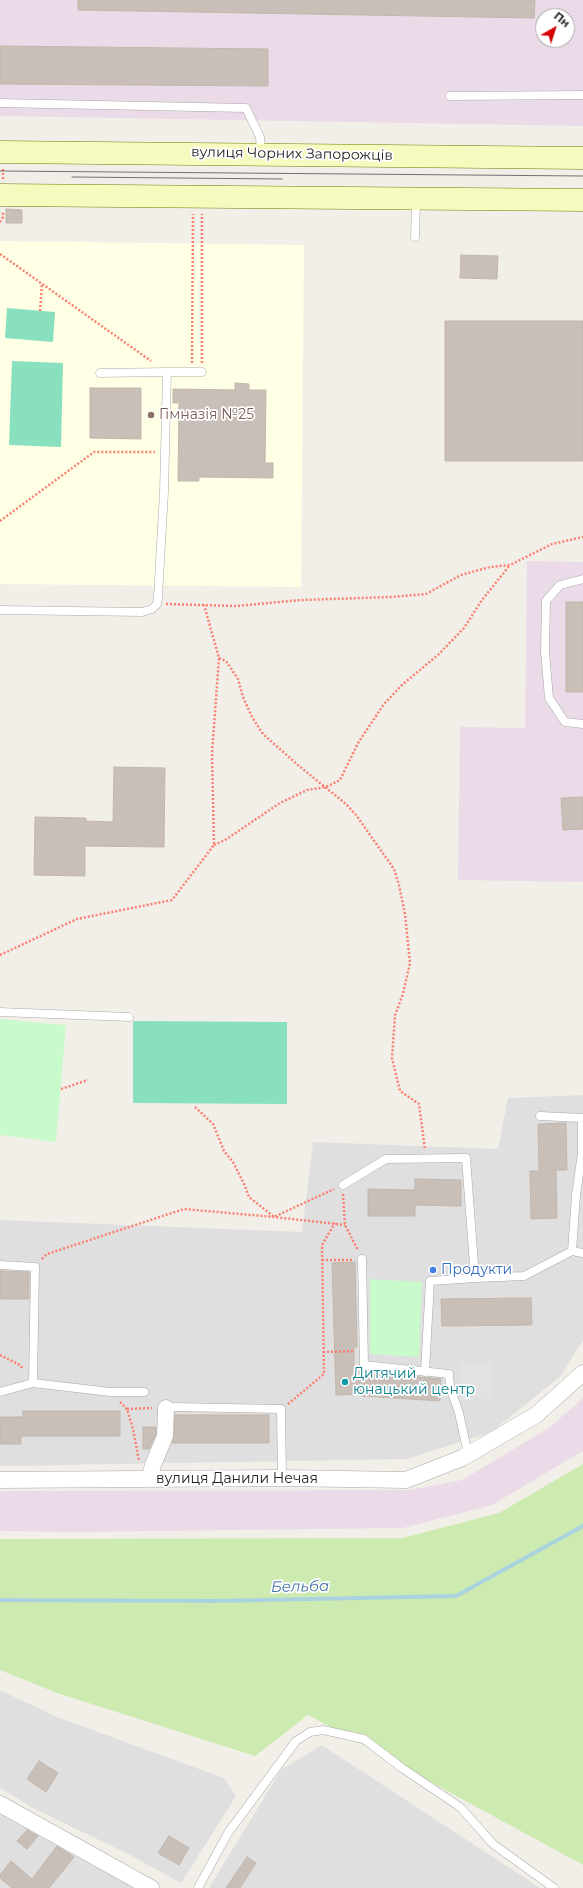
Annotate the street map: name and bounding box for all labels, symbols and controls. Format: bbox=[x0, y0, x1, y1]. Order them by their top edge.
north arrow bbox=[535, 8, 575, 48]
text: Пн bbox=[551, 9, 573, 30]
street label: вулиця Чорних Запорожців bbox=[191, 144, 393, 164]
place label: Гімназія №25 bbox=[159, 407, 254, 423]
marker: Гімназія №25 bbox=[146, 410, 156, 420]
place label: Продукти bbox=[441, 1262, 512, 1278]
marker: Продукти bbox=[428, 1265, 438, 1275]
place label: Дитячий юнацький центр bbox=[353, 1366, 475, 1398]
marker: Дитячий юнацький центр bbox=[340, 1377, 350, 1387]
street label: вулиця Данили Нечая bbox=[156, 1471, 318, 1487]
water label: Бельба bbox=[271, 1577, 329, 1597]

